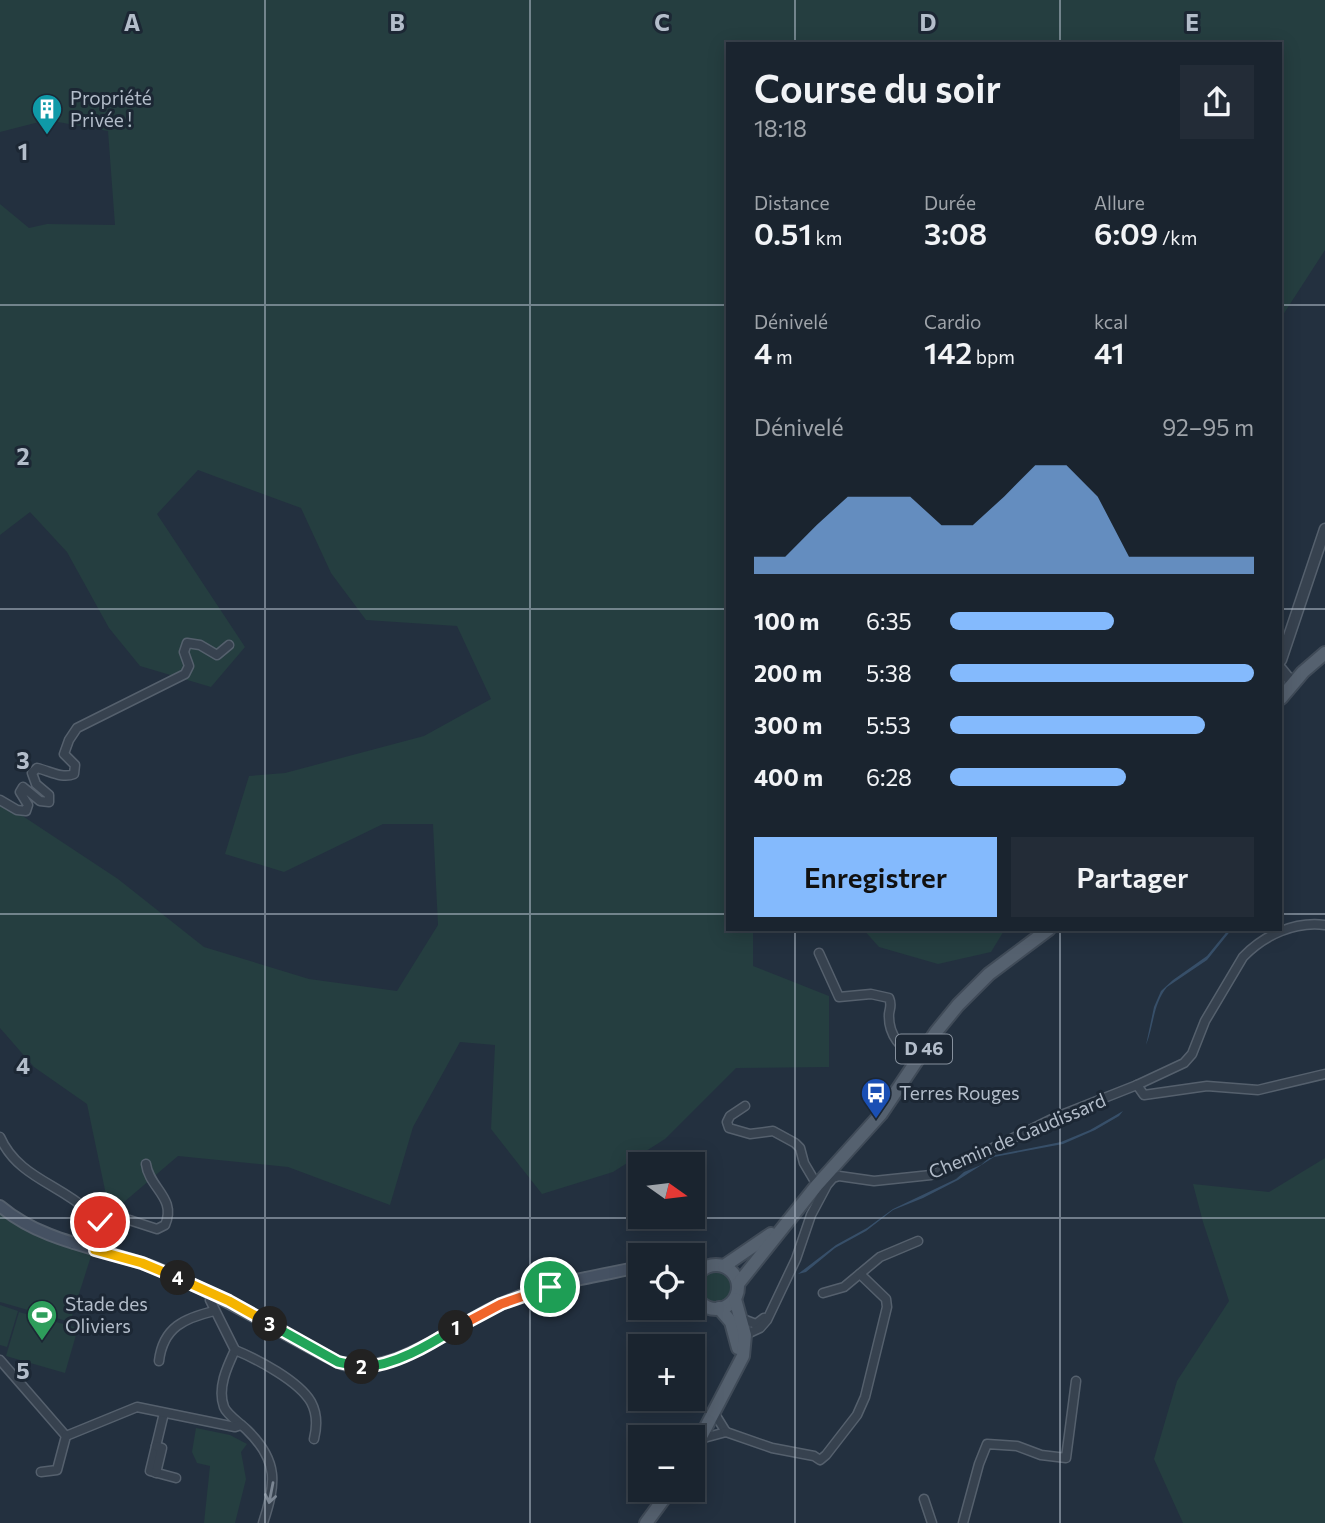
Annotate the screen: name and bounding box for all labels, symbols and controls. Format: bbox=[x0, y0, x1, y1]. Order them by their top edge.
text: A bbox=[124, 8, 141, 36]
text: B bbox=[389, 8, 405, 36]
text: C bbox=[654, 8, 670, 36]
text: D bbox=[920, 8, 937, 36]
text: E bbox=[1185, 8, 1199, 36]
text: Course du soir bbox=[754, 64, 1001, 111]
button: share bbox=[1180, 65, 1254, 139]
place label: Propriété Privée ! bbox=[70, 86, 152, 131]
building icon: Propriété Privée ! bbox=[30, 92, 64, 136]
text: 18:18 bbox=[754, 114, 807, 142]
text: 1 bbox=[18, 137, 28, 165]
text: Distance bbox=[754, 191, 830, 214]
text: Durée bbox=[924, 191, 976, 214]
text: Allure bbox=[1094, 191, 1145, 214]
text: 0.51 bbox=[754, 214, 812, 251]
text: 3:08 bbox=[924, 214, 987, 251]
text: 6:09 bbox=[1094, 214, 1158, 251]
text: km bbox=[812, 226, 842, 249]
text: /km bbox=[1158, 226, 1197, 249]
text: Dénivelé bbox=[754, 310, 828, 333]
text: Cardio bbox=[924, 310, 981, 333]
text: kcal bbox=[1094, 310, 1128, 333]
text: 4 bbox=[754, 333, 772, 370]
text: 142 bbox=[924, 333, 972, 370]
text: 41 bbox=[1094, 333, 1125, 370]
text: m bbox=[772, 345, 793, 368]
text: bpm bbox=[972, 345, 1015, 368]
text: Dénivelé bbox=[754, 413, 844, 441]
text: 92–95 m bbox=[1162, 413, 1254, 441]
text: 2 bbox=[16, 442, 30, 470]
text: 100 m bbox=[754, 607, 819, 635]
text: 6:35 bbox=[866, 607, 912, 635]
text: 200 m bbox=[754, 659, 822, 687]
text: 5:38 bbox=[866, 659, 912, 687]
text: 300 m bbox=[754, 711, 822, 739]
text: 5:53 bbox=[866, 711, 911, 739]
text: 3 bbox=[16, 746, 30, 774]
text: 400 m bbox=[754, 763, 823, 791]
text: 6:28 bbox=[866, 763, 912, 791]
button: Enregistrer bbox=[754, 837, 997, 917]
button: Partager bbox=[1011, 837, 1254, 917]
road number: D 46 bbox=[896, 1034, 952, 1064]
text: 4 bbox=[16, 1051, 30, 1079]
bus stop icon: Terres Rouges bbox=[859, 1076, 893, 1120]
place label: Terres Rouges bbox=[899, 1081, 1020, 1104]
street label: Chemin de Gaudissard bbox=[925, 1088, 1109, 1183]
north arrow bbox=[628, 1152, 705, 1228]
map controls bbox=[628, 1152, 705, 1502]
pin bbox=[70, 1192, 130, 1252]
icon: check bbox=[81, 1203, 119, 1241]
button: locate bbox=[628, 1243, 705, 1320]
pin bbox=[520, 1257, 580, 1317]
pin: 4 bbox=[160, 1260, 196, 1296]
text: 4 bbox=[172, 1266, 183, 1289]
icon: arrive bbox=[531, 1268, 569, 1306]
place label: Stade des Oliviers bbox=[65, 1292, 148, 1337]
sports icon: Stade des Oliviers bbox=[25, 1298, 59, 1342]
pin: 3 bbox=[252, 1306, 288, 1342]
pin: 1 bbox=[438, 1310, 474, 1346]
text: 3 bbox=[264, 1312, 275, 1335]
text: 1 bbox=[451, 1316, 460, 1339]
button: + bbox=[628, 1334, 705, 1411]
pin: 2 bbox=[344, 1350, 380, 1384]
text: 2 bbox=[356, 1355, 367, 1378]
text: 5 bbox=[16, 1356, 30, 1384]
button: − bbox=[628, 1425, 705, 1502]
one-way arrow bbox=[264, 1481, 277, 1504]

